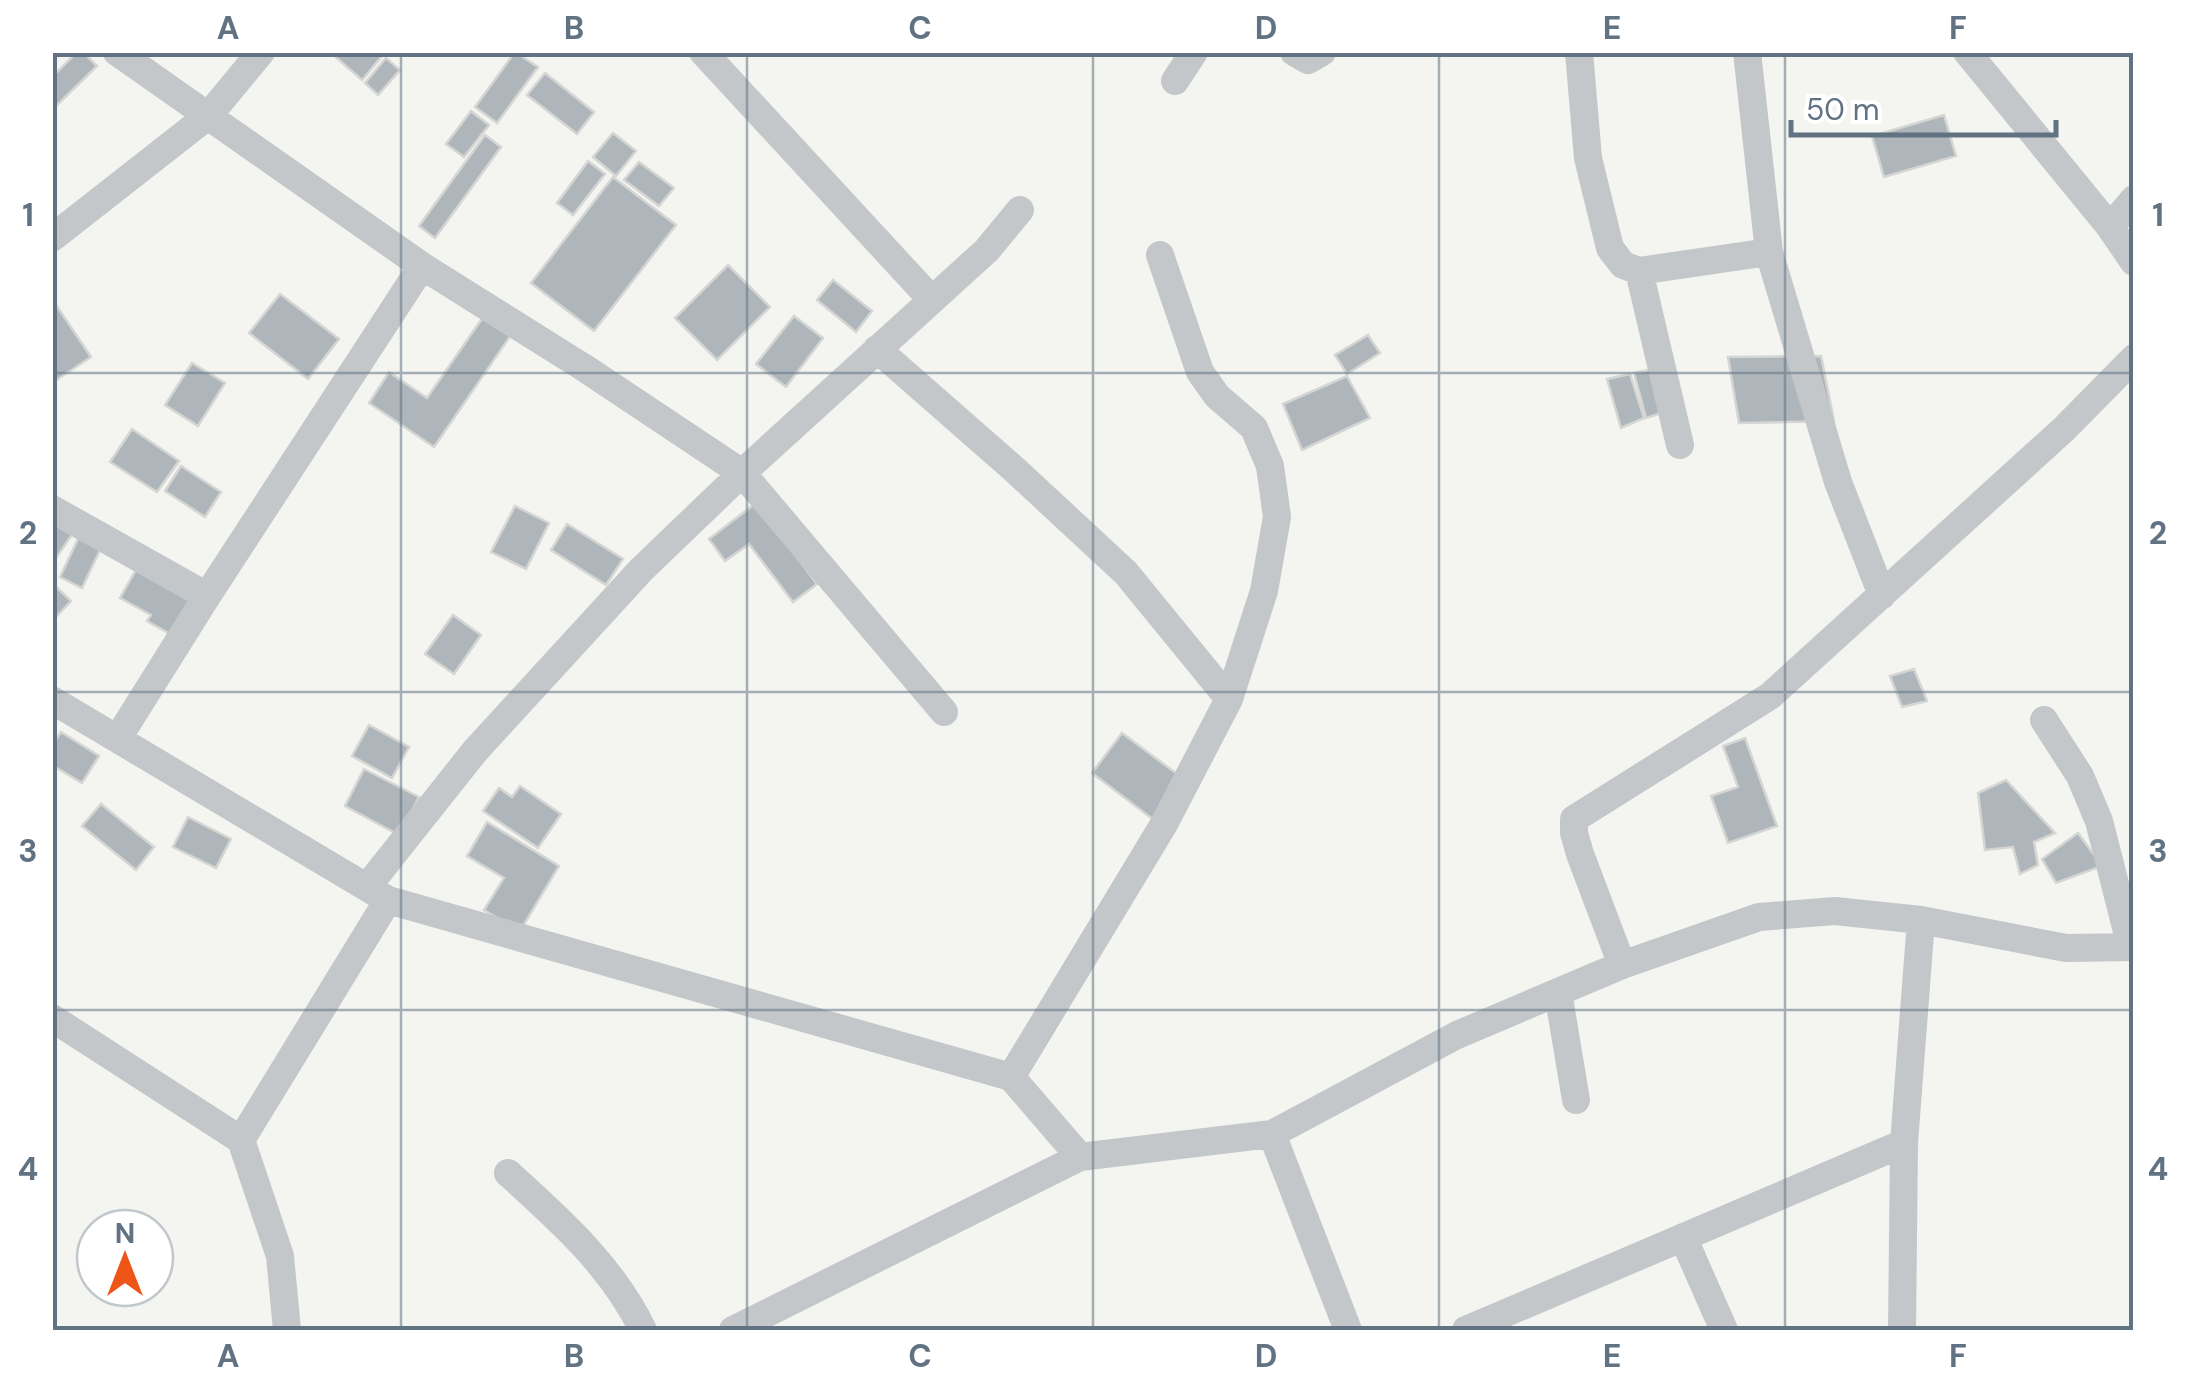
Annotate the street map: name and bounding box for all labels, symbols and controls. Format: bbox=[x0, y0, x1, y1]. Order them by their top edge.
text: A bbox=[217, 7, 239, 49]
text: B bbox=[564, 7, 584, 49]
text: C bbox=[908, 7, 932, 49]
text: D bbox=[1255, 7, 1277, 49]
text: E bbox=[1603, 7, 1621, 49]
text: F bbox=[1949, 7, 1967, 49]
scale bar bbox=[1791, 75, 2056, 137]
text: 50 m bbox=[1806, 90, 1880, 129]
text: 1 bbox=[22, 194, 34, 236]
text: 1 bbox=[2152, 194, 2164, 236]
text: 2 bbox=[19, 512, 37, 554]
text: 2 bbox=[2149, 512, 2167, 554]
text: 3 bbox=[18, 830, 38, 872]
text: 3 bbox=[2148, 830, 2168, 872]
text: 4 bbox=[18, 1148, 38, 1190]
text: 4 bbox=[2148, 1148, 2168, 1190]
north arrow bbox=[75, 1208, 175, 1308]
text: N bbox=[115, 1215, 135, 1252]
text: A bbox=[217, 1335, 239, 1377]
text: B bbox=[564, 1335, 584, 1377]
text: C bbox=[908, 1335, 932, 1377]
text: D bbox=[1255, 1335, 1277, 1377]
text: E bbox=[1603, 1335, 1621, 1377]
text: F bbox=[1949, 1335, 1967, 1377]

